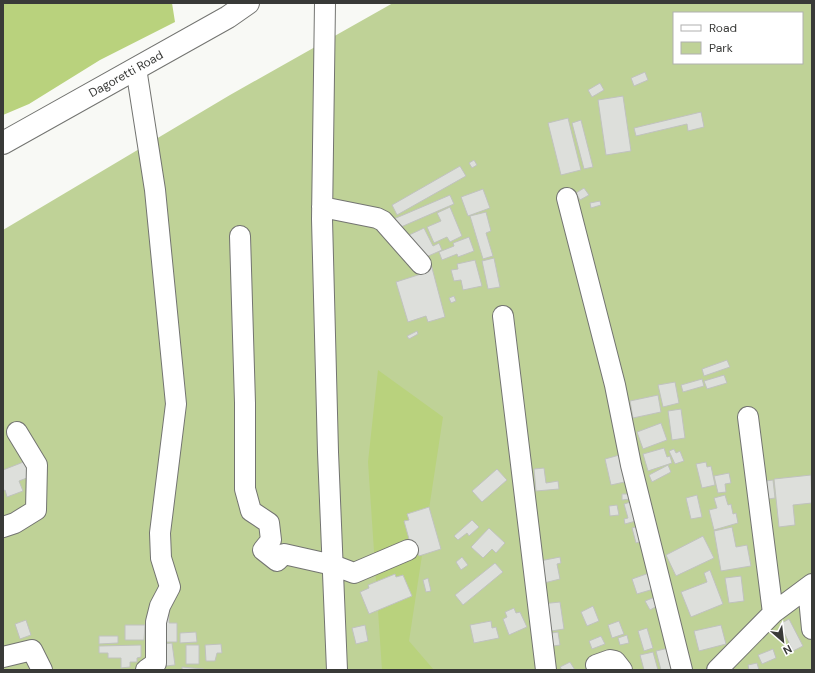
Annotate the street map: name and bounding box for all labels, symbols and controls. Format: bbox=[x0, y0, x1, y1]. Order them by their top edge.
legend bbox=[673, 12, 803, 64]
text: Road bbox=[709, 20, 737, 36]
text: Park bbox=[709, 40, 733, 56]
street label: Dagoretti Road bbox=[86, 47, 166, 101]
north arrow bbox=[763, 621, 803, 661]
text: N bbox=[781, 642, 795, 658]

